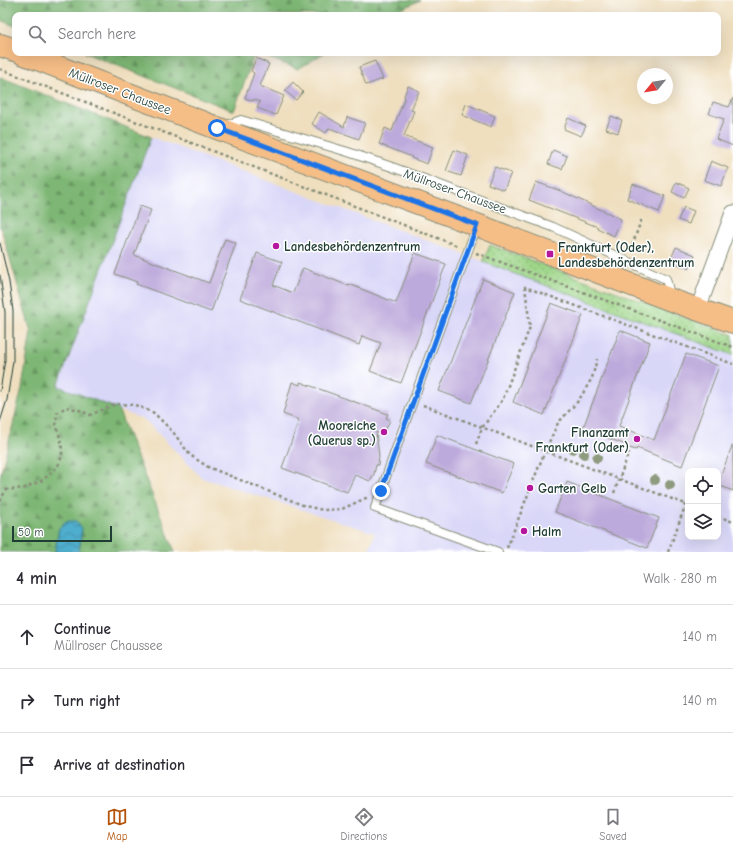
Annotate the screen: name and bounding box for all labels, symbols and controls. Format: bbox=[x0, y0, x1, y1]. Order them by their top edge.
search box bbox=[12, 12, 721, 56]
icon: search bbox=[26, 23, 48, 45]
text: Search here bbox=[58, 25, 136, 43]
street label: Müllroser Chaussee bbox=[67, 65, 174, 118]
north arrow bbox=[637, 68, 673, 104]
route start bbox=[208, 119, 226, 137]
street label: Müllroser Chaussee bbox=[401, 165, 509, 217]
place label: Landesbehördenzentrum bbox=[284, 239, 420, 254]
place label: Frankfurt (Oder), Landesbehördenzentrum bbox=[558, 240, 694, 270]
marker: Landesbehördenzentrum bbox=[271, 241, 281, 251]
marker: Frankfurt (Oder), Landesbehördenzentrum bbox=[545, 249, 555, 259]
place label: Mooreiche (Querus sp.) bbox=[308, 418, 377, 448]
place label: Finanzamt Frankfurt (Oder) bbox=[536, 425, 630, 455]
marker: Mooreiche (Querus sp.) bbox=[379, 427, 389, 437]
marker: Finanzamt Frankfurt (Oder) bbox=[632, 434, 642, 444]
map controls bbox=[685, 468, 721, 540]
button: locate bbox=[685, 468, 721, 504]
place label: Garten Gelb bbox=[538, 481, 607, 496]
route end bbox=[372, 482, 390, 500]
marker: Garten Gelb bbox=[525, 483, 535, 493]
button: layers bbox=[685, 504, 721, 540]
scale bar bbox=[12, 524, 112, 543]
place label: Halm bbox=[532, 524, 561, 539]
text: 50 m bbox=[18, 526, 43, 539]
marker: Halm bbox=[519, 526, 529, 536]
text: 4 min bbox=[16, 569, 57, 588]
text: Walk · 280 m bbox=[643, 571, 717, 586]
text: Continue bbox=[54, 620, 111, 638]
icon: ahead bbox=[16, 626, 38, 648]
text: 140 m bbox=[683, 629, 717, 644]
text: Müllroser Chaussee bbox=[54, 638, 162, 653]
icon: right bbox=[16, 690, 38, 712]
text: Turn right bbox=[54, 692, 120, 710]
text: 140 m bbox=[683, 693, 717, 708]
icon: arrive bbox=[16, 754, 38, 776]
text: Arrive at destination bbox=[54, 756, 185, 774]
tab: Map bbox=[106, 806, 128, 843]
tab: Directions bbox=[340, 806, 387, 843]
tab: Saved bbox=[599, 806, 627, 843]

